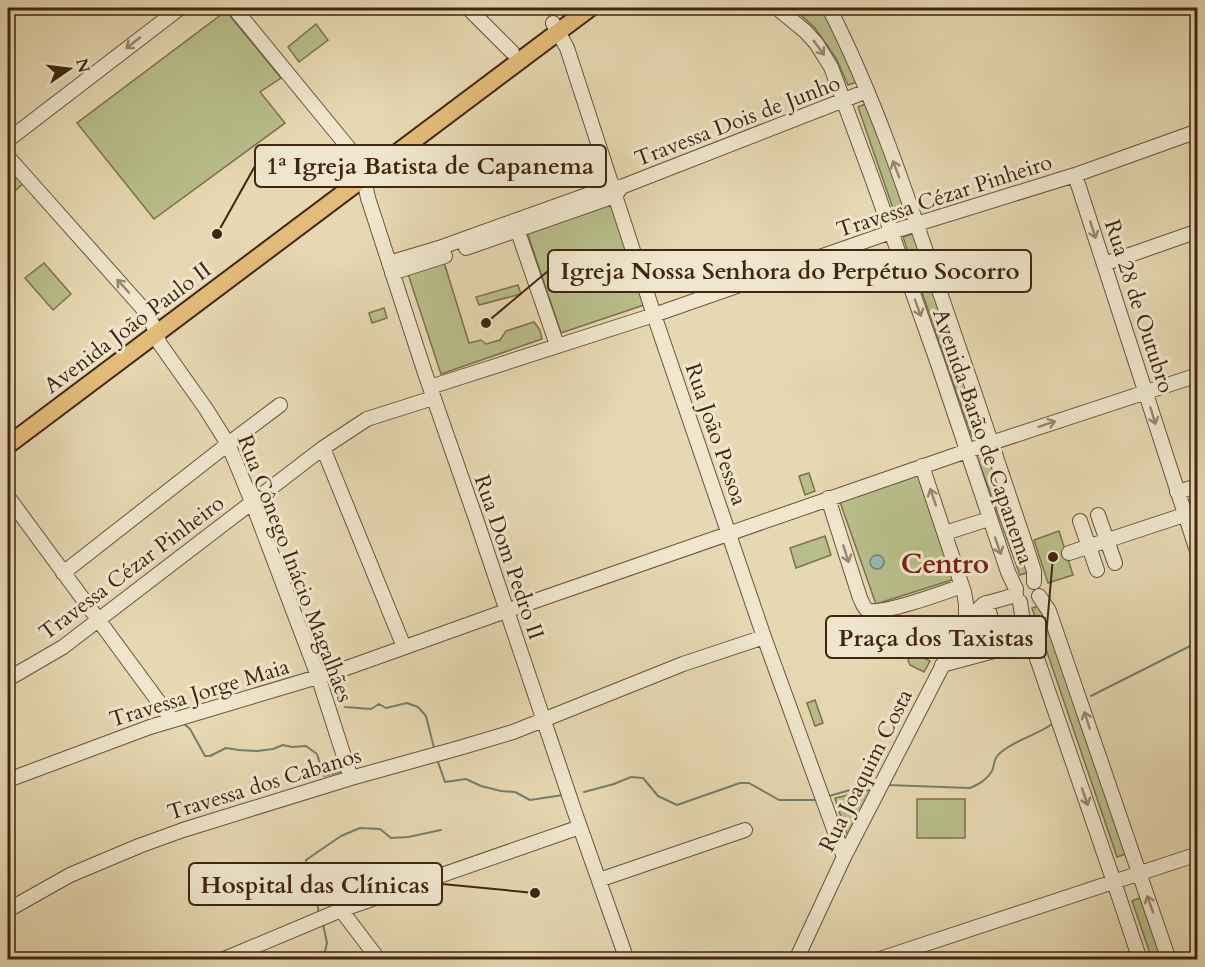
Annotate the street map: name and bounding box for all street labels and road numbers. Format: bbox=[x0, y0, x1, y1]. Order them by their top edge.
street label: Travessa Dois de Junho bbox=[630, 68, 844, 174]
street label: Travessa Cézar Pinheiro bbox=[833, 147, 1056, 245]
street label: Rua 28 de Outubro bbox=[1097, 216, 1181, 397]
street label: Avenida João Paulo II bbox=[38, 255, 217, 401]
street label: Avenida Barão de Capanema bbox=[925, 305, 1041, 568]
street label: Rua João Pessoa bbox=[678, 359, 755, 510]
street label: Rua Cônego Inácio Magalhães bbox=[230, 430, 360, 706]
street label: Rua Dom Pedro II bbox=[467, 471, 551, 644]
street label: Travessa Cézar Pinheiro bbox=[33, 488, 231, 647]
street label: Travessa Jorge Maia bbox=[106, 651, 293, 735]
street label: Rua Joaquim Costa bbox=[812, 684, 920, 857]
street label: Travessa dos Cabanos bbox=[164, 740, 365, 828]

